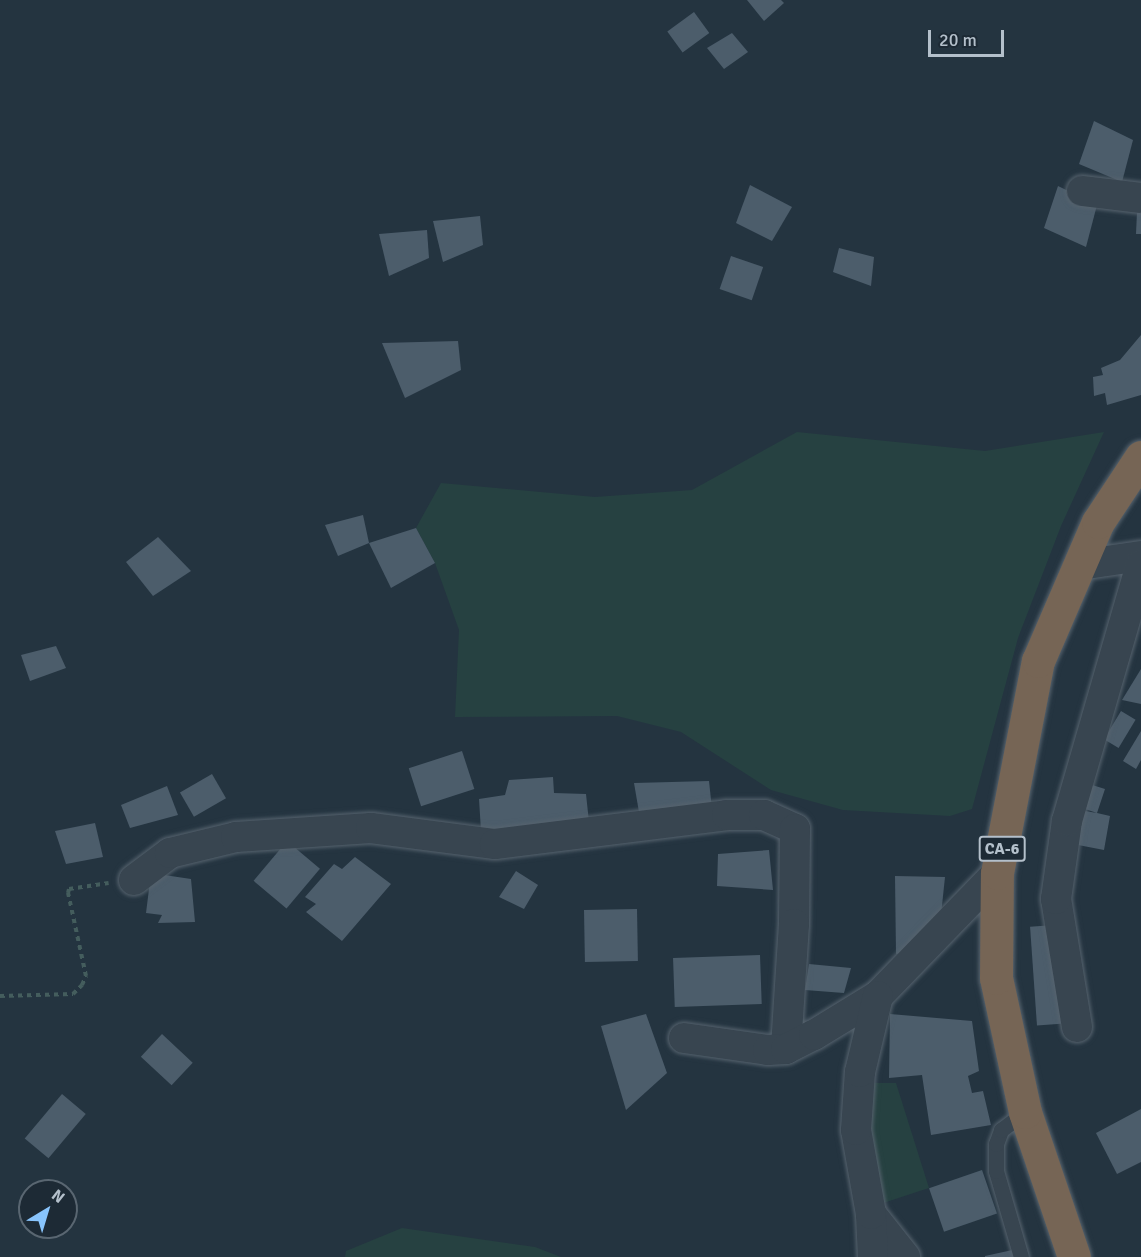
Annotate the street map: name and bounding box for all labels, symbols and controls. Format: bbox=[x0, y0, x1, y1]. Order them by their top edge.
scale bar bbox=[931, 18, 1008, 56]
text: 20 m bbox=[939, 29, 977, 51]
road number: CA-6 bbox=[978, 836, 1026, 862]
north arrow bbox=[18, 1179, 78, 1239]
text: N bbox=[47, 1185, 68, 1208]

